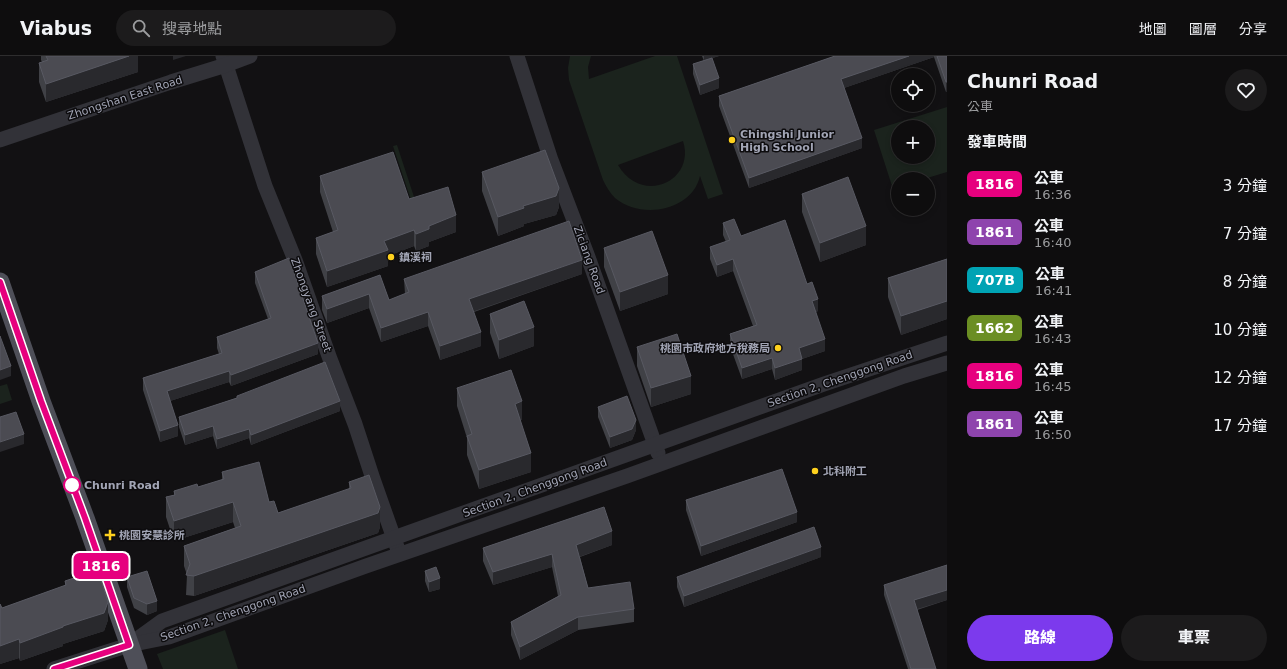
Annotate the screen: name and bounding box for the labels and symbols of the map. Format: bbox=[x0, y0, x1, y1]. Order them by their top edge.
street label: Zhongshan East Road bbox=[66, 73, 184, 123]
place label: Chingshi Junior High School bbox=[740, 128, 834, 154]
marker: Chingshi Junior High School bbox=[727, 135, 737, 145]
street label: Ziciang Road bbox=[571, 224, 607, 296]
place label: 鎮溪祠 bbox=[399, 251, 432, 264]
marker: 鎮溪祠 bbox=[386, 252, 396, 262]
street label: Zhongyang Street bbox=[288, 256, 334, 355]
place label: 桃園市政府地方稅務局 bbox=[660, 342, 770, 355]
marker: 桃園市政府地方稅務局 bbox=[773, 343, 783, 353]
street label: Section 2, Chenggong Road bbox=[766, 348, 914, 410]
street label: Section 2, Chenggong Road bbox=[461, 456, 609, 520]
place label: 北科附工 bbox=[823, 465, 867, 478]
marker: 北科附工 bbox=[810, 466, 820, 476]
marker: Chunri Road bbox=[63, 476, 81, 494]
place label: Chunri Road bbox=[84, 479, 160, 492]
marker: 桃園安慧診所 bbox=[104, 529, 116, 541]
place label: 桃園安慧診所 bbox=[119, 529, 185, 542]
line badge: 1816 bbox=[73, 553, 129, 579]
street label: Section 2, Chenggong Road bbox=[159, 582, 307, 644]

